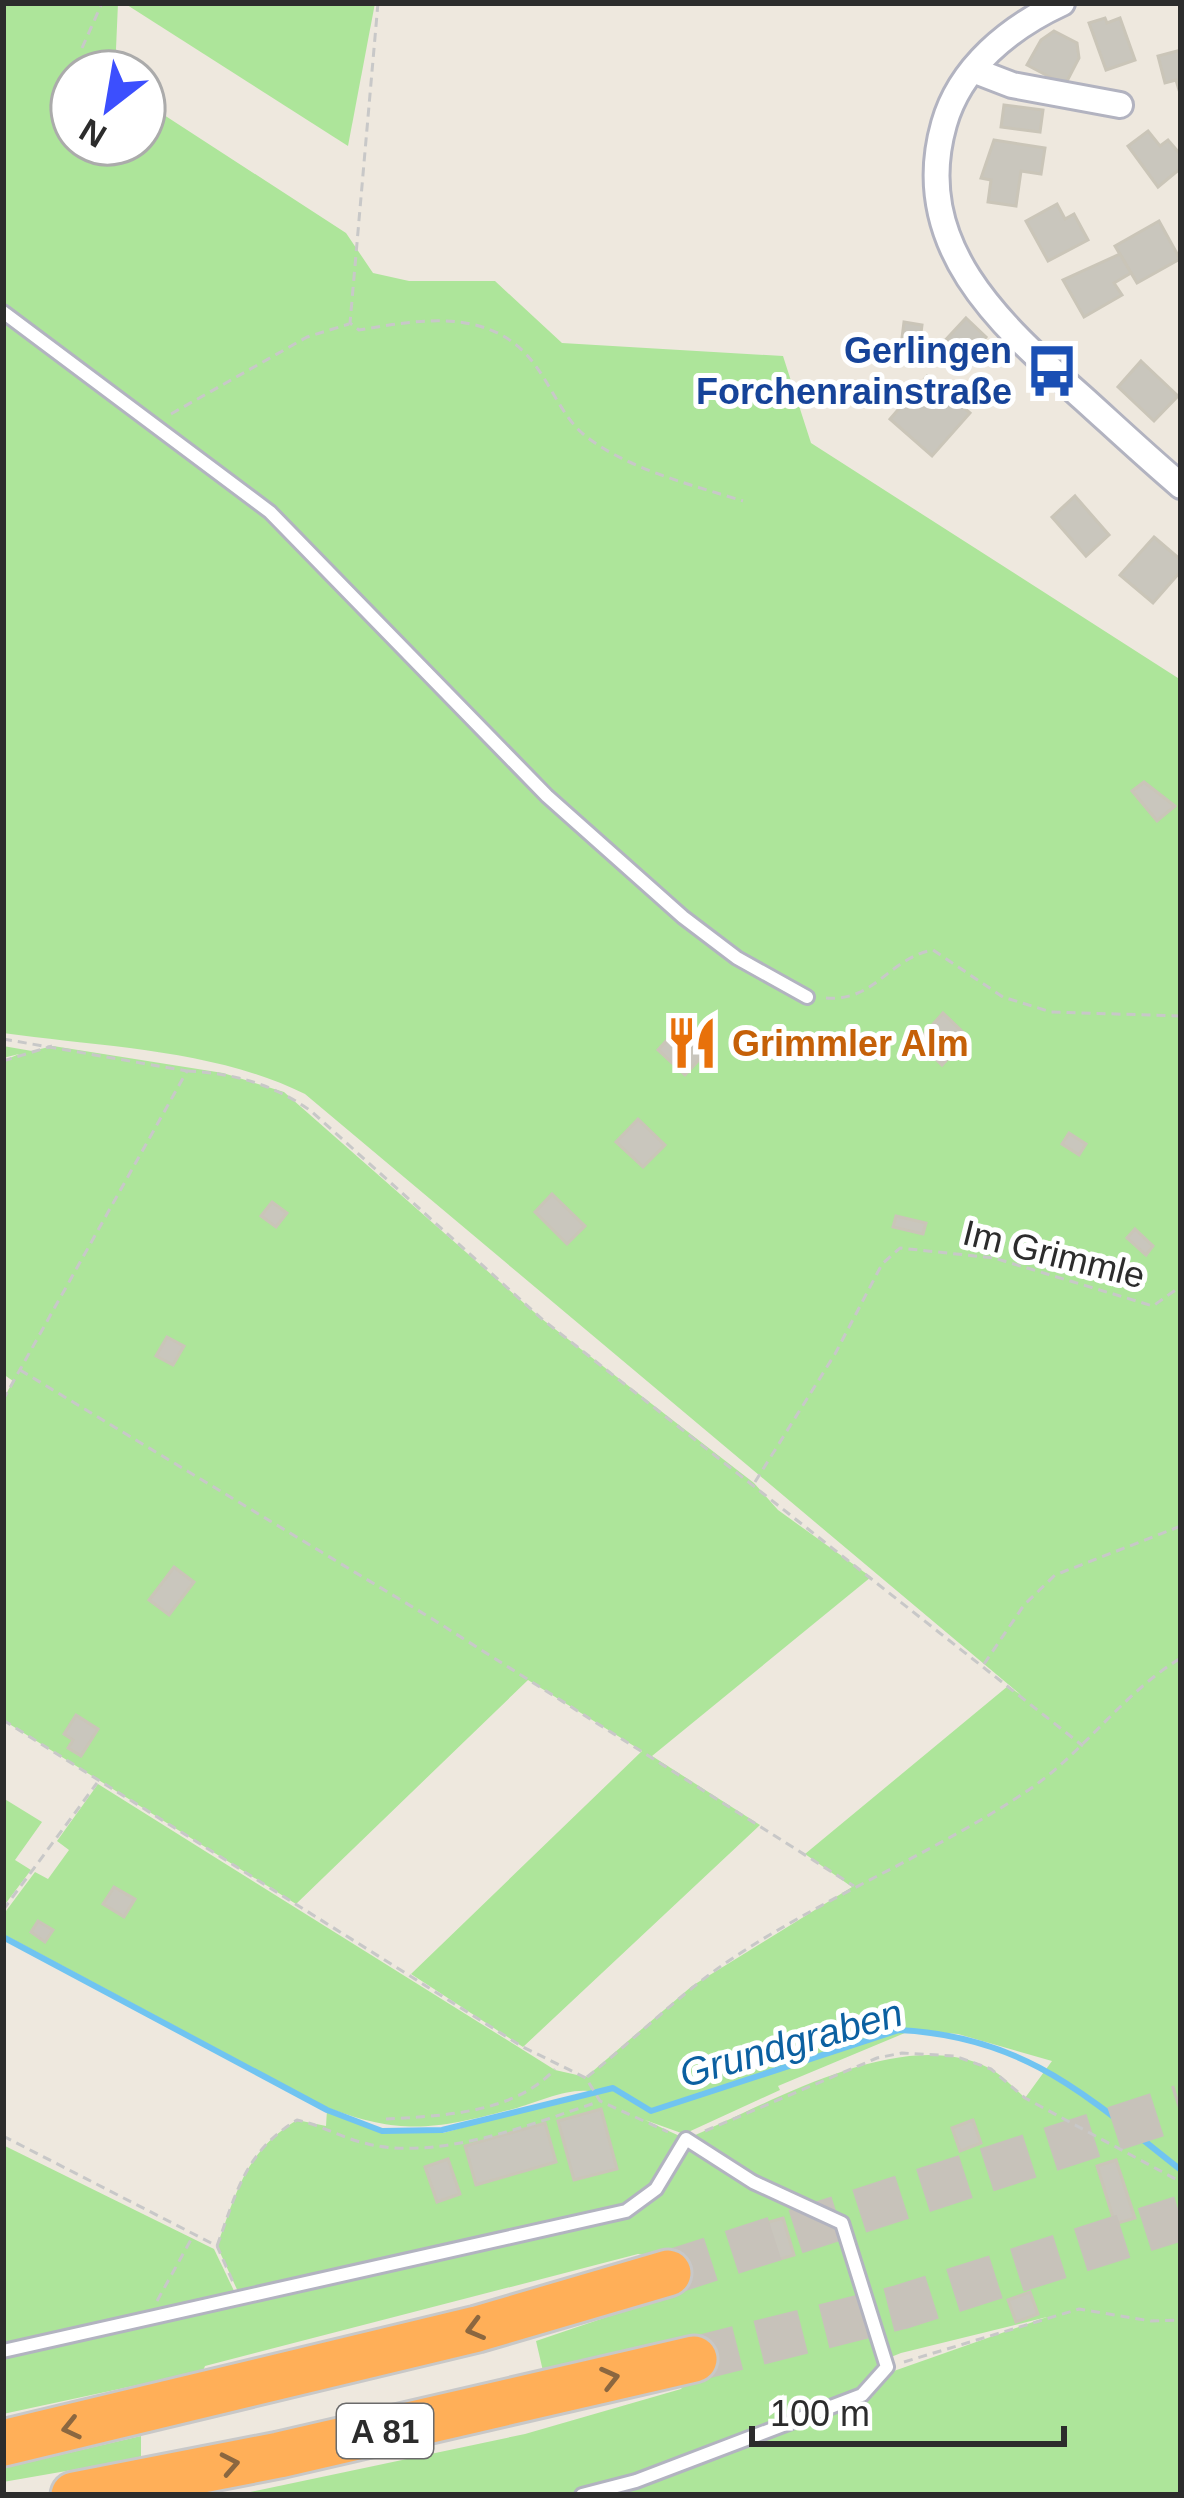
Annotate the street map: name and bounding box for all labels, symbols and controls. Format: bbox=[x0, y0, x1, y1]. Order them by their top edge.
north arrow bbox=[48, 48, 168, 168]
text: N bbox=[73, 111, 113, 155]
place label: Gerlingen Forchenrainstraße bbox=[696, 330, 1012, 412]
bus stop icon: Gerlingen Forchenrainstraße bbox=[1023, 342, 1081, 400]
restaurant icon: Grimmler Alm bbox=[663, 1014, 721, 1072]
place label: Grimmler Alm bbox=[732, 1023, 969, 1064]
street label: Im Grimmle bbox=[959, 1212, 1149, 1296]
water label: Grundgraben bbox=[675, 1991, 907, 2095]
one-way arrow bbox=[466, 2315, 486, 2340]
one-way arrow bbox=[599, 2367, 620, 2392]
scale bar bbox=[752, 2372, 1064, 2446]
text: 100 m bbox=[770, 2393, 870, 2434]
road number: A 81 bbox=[337, 2404, 433, 2458]
one-way arrow bbox=[61, 2414, 81, 2439]
one-way arrow bbox=[219, 2453, 239, 2478]

